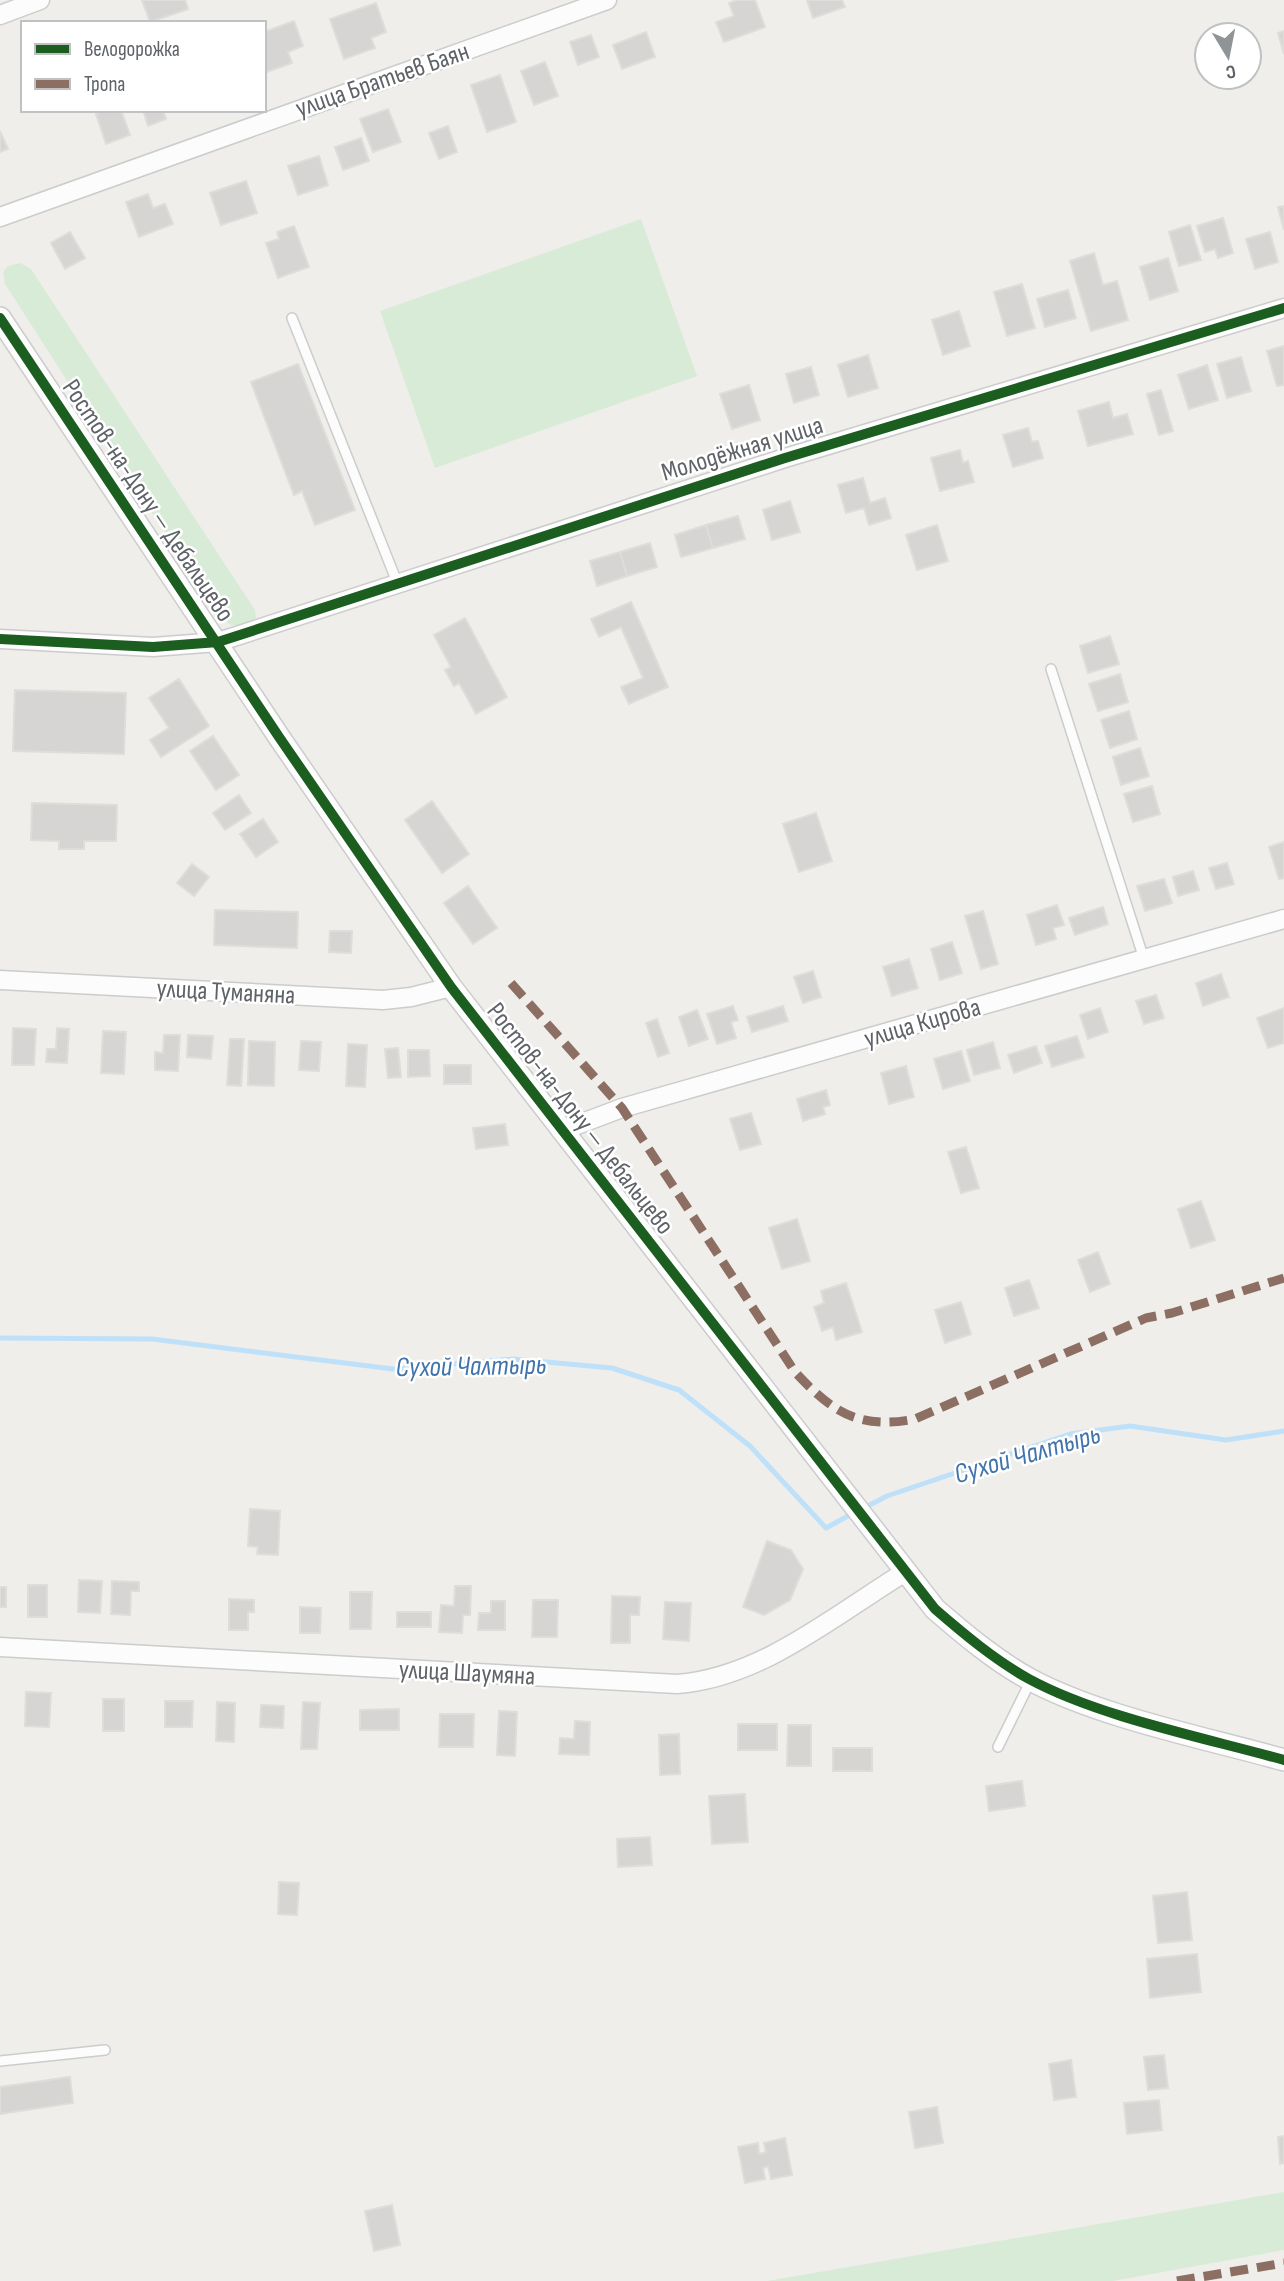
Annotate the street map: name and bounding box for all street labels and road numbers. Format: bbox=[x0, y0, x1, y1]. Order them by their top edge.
street label: улица Братьев Баян bbox=[292, 36, 473, 125]
street label: Ростов-на-Дону — Дебальцево bbox=[55, 374, 240, 628]
street label: Молодёжная улица bbox=[658, 410, 827, 489]
street label: улица Туманяна bbox=[156, 973, 296, 1012]
street label: улица Кирова bbox=[861, 992, 984, 1055]
street label: Ростов-на-Дону — Дебальцево bbox=[480, 997, 680, 1241]
street label: улица Шаумяна bbox=[398, 1654, 536, 1693]

